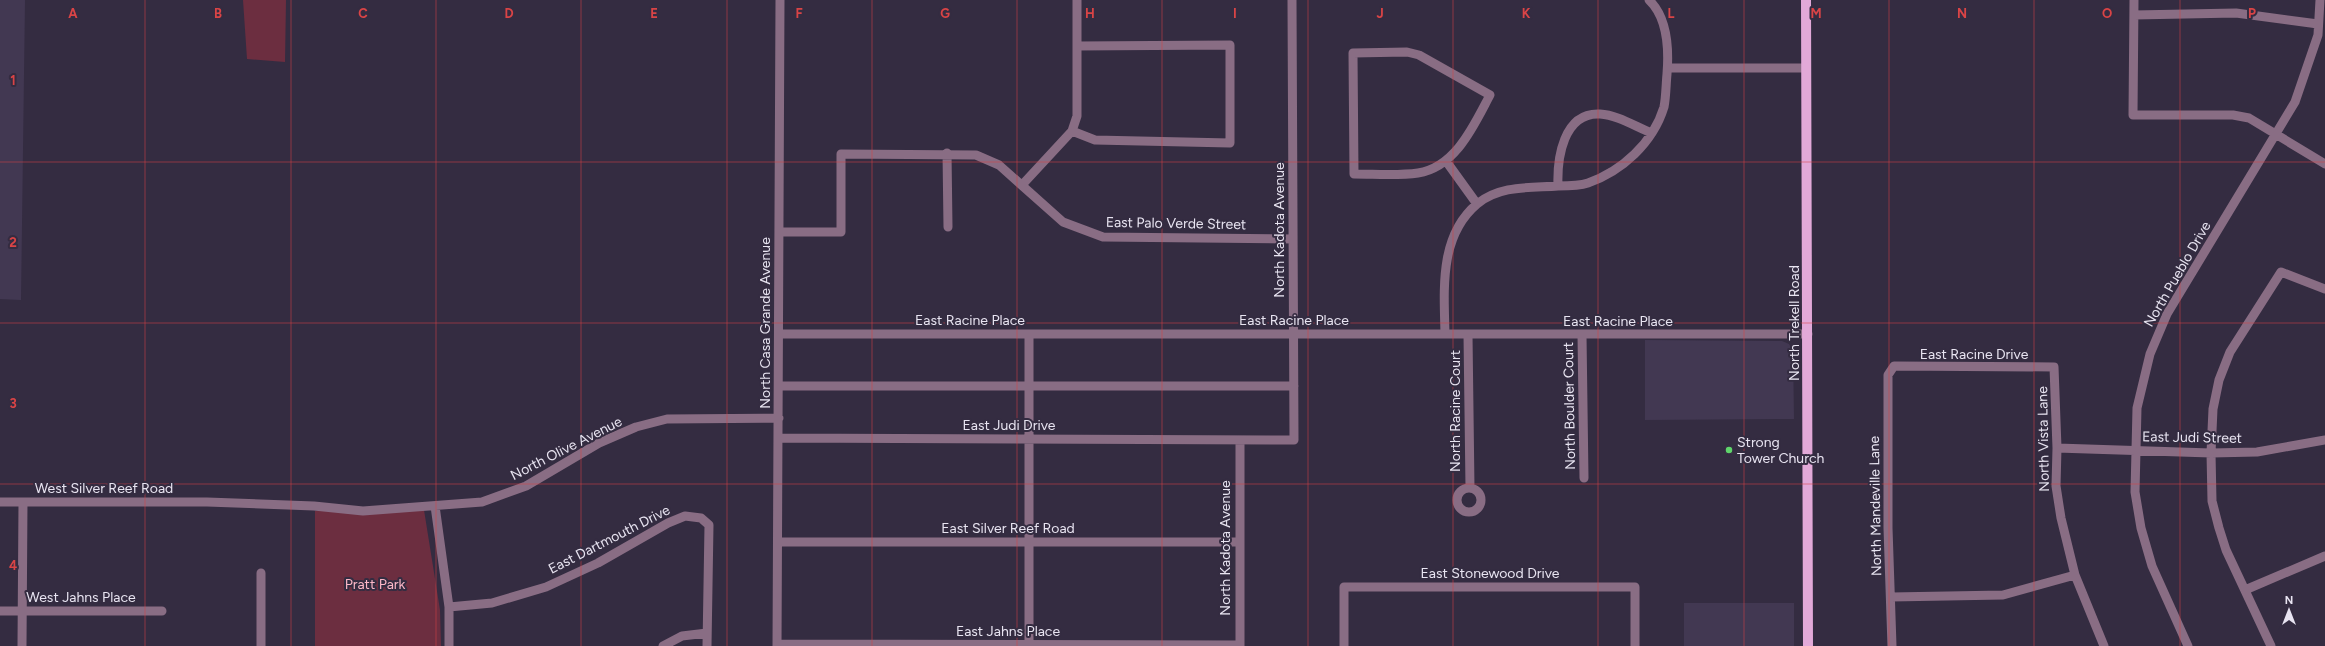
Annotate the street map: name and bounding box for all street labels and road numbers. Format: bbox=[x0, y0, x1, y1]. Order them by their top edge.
street label: North Kadota Avenue bbox=[1271, 162, 1288, 298]
street label: East Palo Verde Street bbox=[1106, 214, 1246, 233]
street label: North Pueblo Drive bbox=[2140, 218, 2215, 330]
street label: North Casa Grande Avenue bbox=[757, 237, 774, 409]
street label: North Trekell Road bbox=[1786, 265, 1803, 381]
street label: East Racine Place bbox=[915, 312, 1025, 329]
street label: East Racine Place bbox=[1239, 312, 1349, 329]
street label: East Racine Place bbox=[1563, 313, 1673, 330]
street label: North Boulder Court bbox=[1560, 342, 1579, 470]
street label: East Racine Drive bbox=[1920, 346, 2029, 363]
street label: North Racine Court bbox=[1447, 350, 1464, 472]
street label: North Vista Lane bbox=[2034, 386, 2053, 492]
street label: North Olive Avenue bbox=[508, 413, 625, 484]
street label: East Judi Drive bbox=[962, 417, 1056, 434]
street label: East Judi Street bbox=[2142, 428, 2242, 447]
street label: North Mandeville Lane bbox=[1866, 435, 1885, 576]
street label: West Silver Reef Road bbox=[35, 480, 173, 497]
street label: North Kadota Avenue bbox=[1217, 480, 1234, 616]
street label: East Dartmouth Drive bbox=[546, 501, 673, 578]
street label: East Silver Reef Road bbox=[941, 520, 1075, 537]
street label: East Stonewood Drive bbox=[1420, 565, 1560, 582]
street label: West Jahns Place bbox=[26, 589, 136, 606]
street label: East Jahns Place bbox=[956, 623, 1060, 640]

